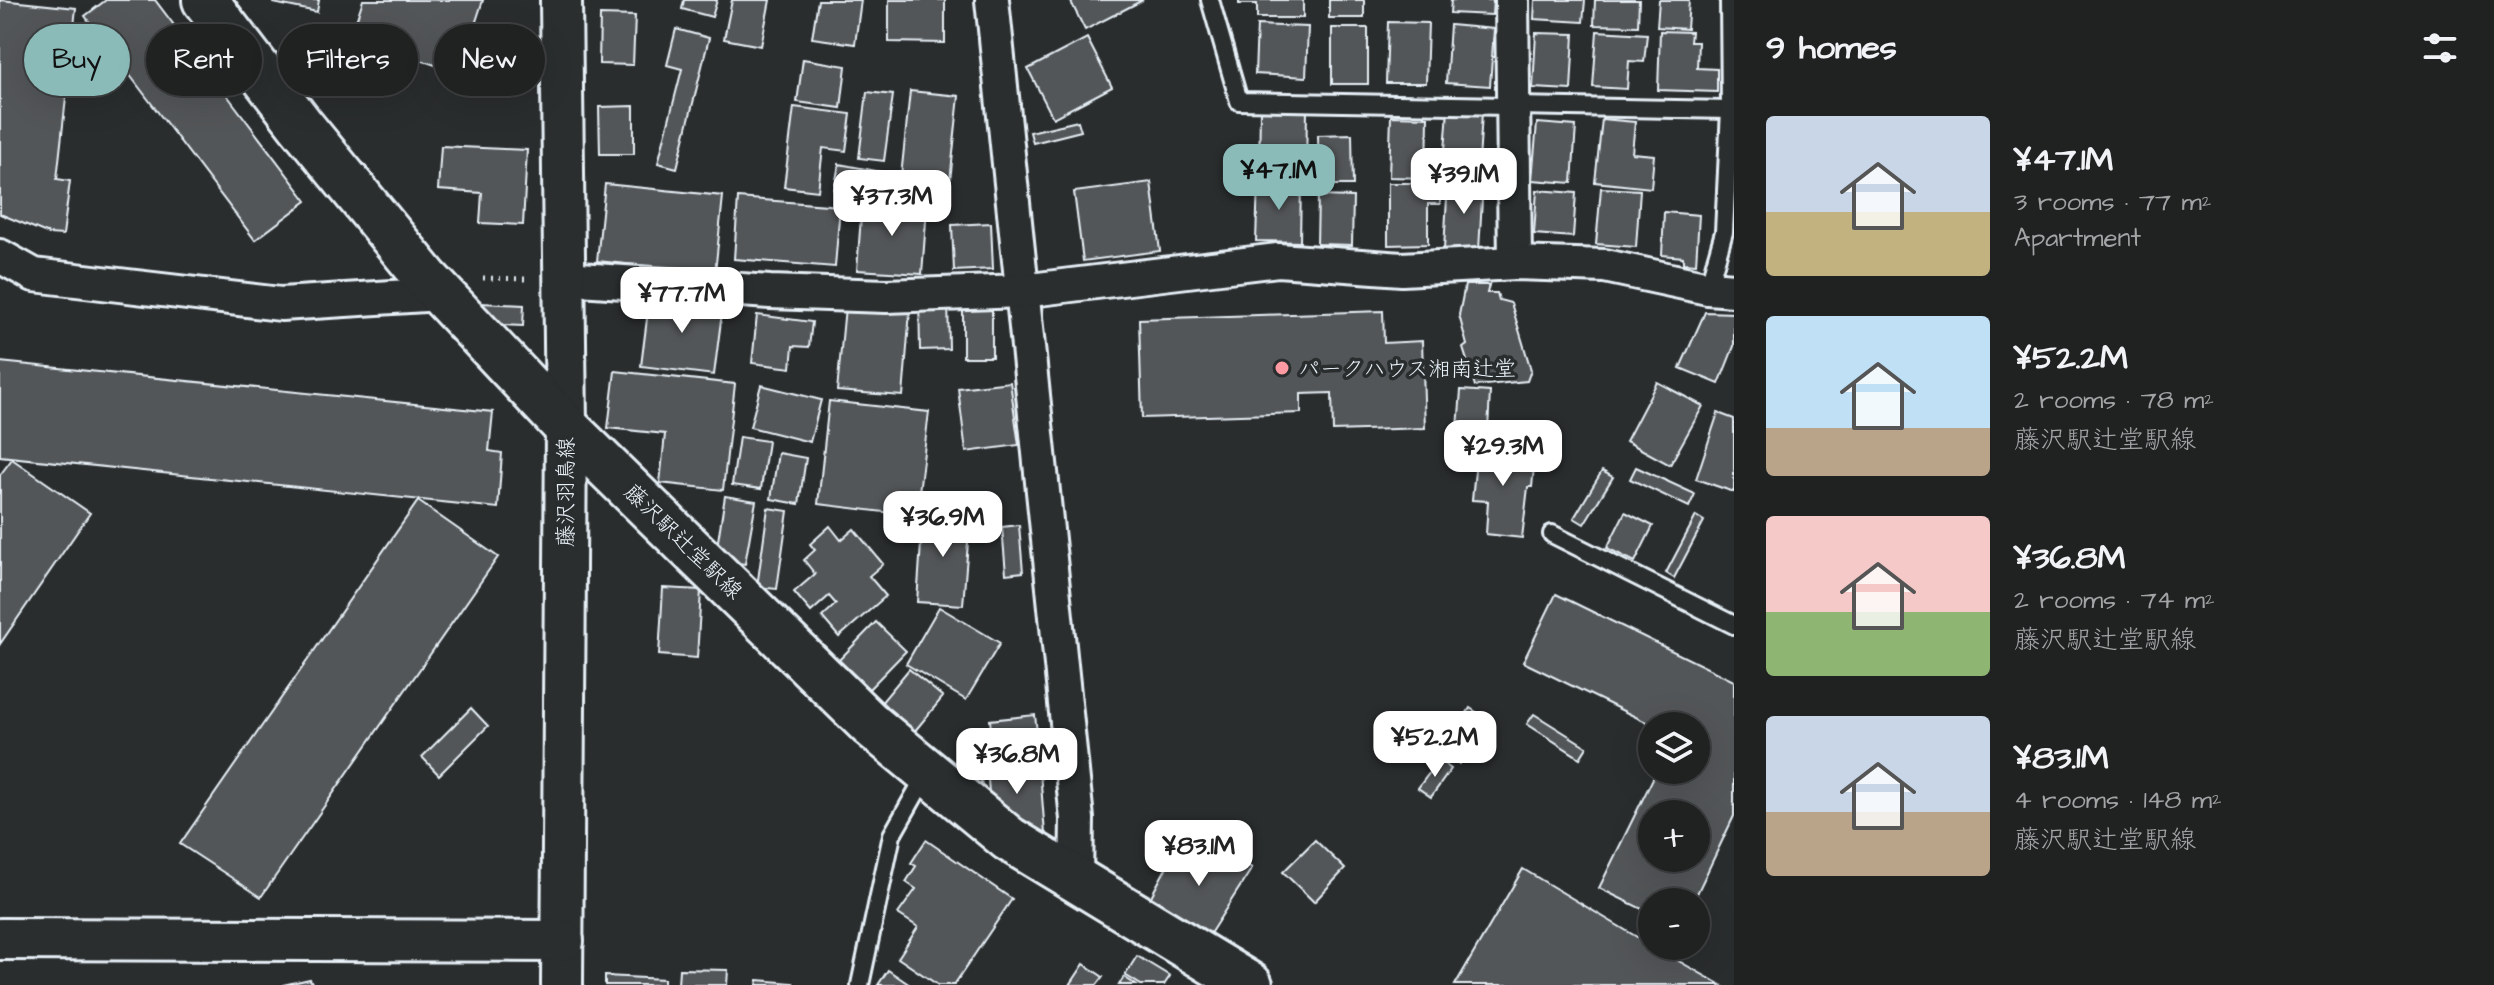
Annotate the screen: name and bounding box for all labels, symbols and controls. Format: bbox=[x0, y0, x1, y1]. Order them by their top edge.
chip: Buy bbox=[24, 24, 130, 96]
chip: Rent bbox=[146, 24, 262, 96]
chip: Filters bbox=[278, 24, 418, 96]
chip: New bbox=[434, 24, 545, 96]
text: 9 homes bbox=[1766, 24, 1897, 72]
icon: filters bbox=[2418, 26, 2462, 70]
text: ¥47.1M bbox=[2014, 136, 2113, 184]
pin: ¥47.1M bbox=[1214, 144, 1344, 212]
pin: ¥39.1M bbox=[1399, 148, 1529, 216]
icon: home bbox=[1830, 148, 1926, 244]
text: ¥47.1M bbox=[1241, 152, 1317, 188]
text: ¥39.1M bbox=[1429, 156, 1499, 192]
pin: ¥37.3M bbox=[827, 170, 957, 238]
text: ¥37.3M bbox=[851, 178, 933, 214]
text: 3 rooms · 77 m² bbox=[2014, 184, 2211, 220]
text: Apartment bbox=[2014, 220, 2141, 256]
pin: ¥77.7M bbox=[617, 267, 747, 335]
text: ¥77.7M bbox=[638, 275, 726, 311]
text: ¥52.2M bbox=[2014, 334, 2128, 382]
icon: home bbox=[1830, 348, 1926, 444]
place label: パークハウス湘南辻堂 bbox=[1298, 354, 1516, 385]
marker: パークハウス湘南辻堂 bbox=[1273, 359, 1291, 377]
text: 2 rooms · 78 m² bbox=[2014, 382, 2214, 418]
pin: ¥29.3M bbox=[1438, 420, 1568, 488]
text: 藤沢駅辻堂駅線 bbox=[2014, 422, 2196, 458]
text: ¥29.3M bbox=[1462, 428, 1544, 464]
street label: 藤沢羽鳥線 bbox=[551, 437, 582, 547]
street label: 藤沢駅辻堂駅線 bbox=[617, 477, 749, 607]
pin: ¥36.9M bbox=[878, 491, 1008, 559]
text: ¥36.9M bbox=[901, 499, 985, 535]
text: ¥36.8M bbox=[2014, 534, 2126, 582]
icon: home bbox=[1830, 548, 1926, 644]
text: 2 rooms · 74 m² bbox=[2014, 582, 2215, 618]
text: 藤沢駅辻堂駅線 bbox=[2014, 622, 2196, 658]
pin: ¥52.2M bbox=[1370, 711, 1500, 779]
map controls bbox=[1638, 712, 1710, 960]
button: layers bbox=[1638, 712, 1710, 784]
text: ¥52.2M bbox=[1391, 719, 1479, 755]
pin: ¥36.8M bbox=[952, 728, 1082, 796]
text: ¥83.1M bbox=[2014, 734, 2109, 782]
text: ¥36.8M bbox=[974, 736, 1060, 772]
icon: home bbox=[1830, 748, 1926, 844]
text: 4 rooms · 148 m² bbox=[2014, 782, 2222, 818]
button: + bbox=[1638, 800, 1710, 872]
pin: ¥83.1M bbox=[1134, 820, 1264, 888]
text: 藤沢駅辻堂駅線 bbox=[2014, 822, 2196, 858]
text: ¥83.1M bbox=[1163, 828, 1235, 864]
button: − bbox=[1638, 888, 1710, 960]

